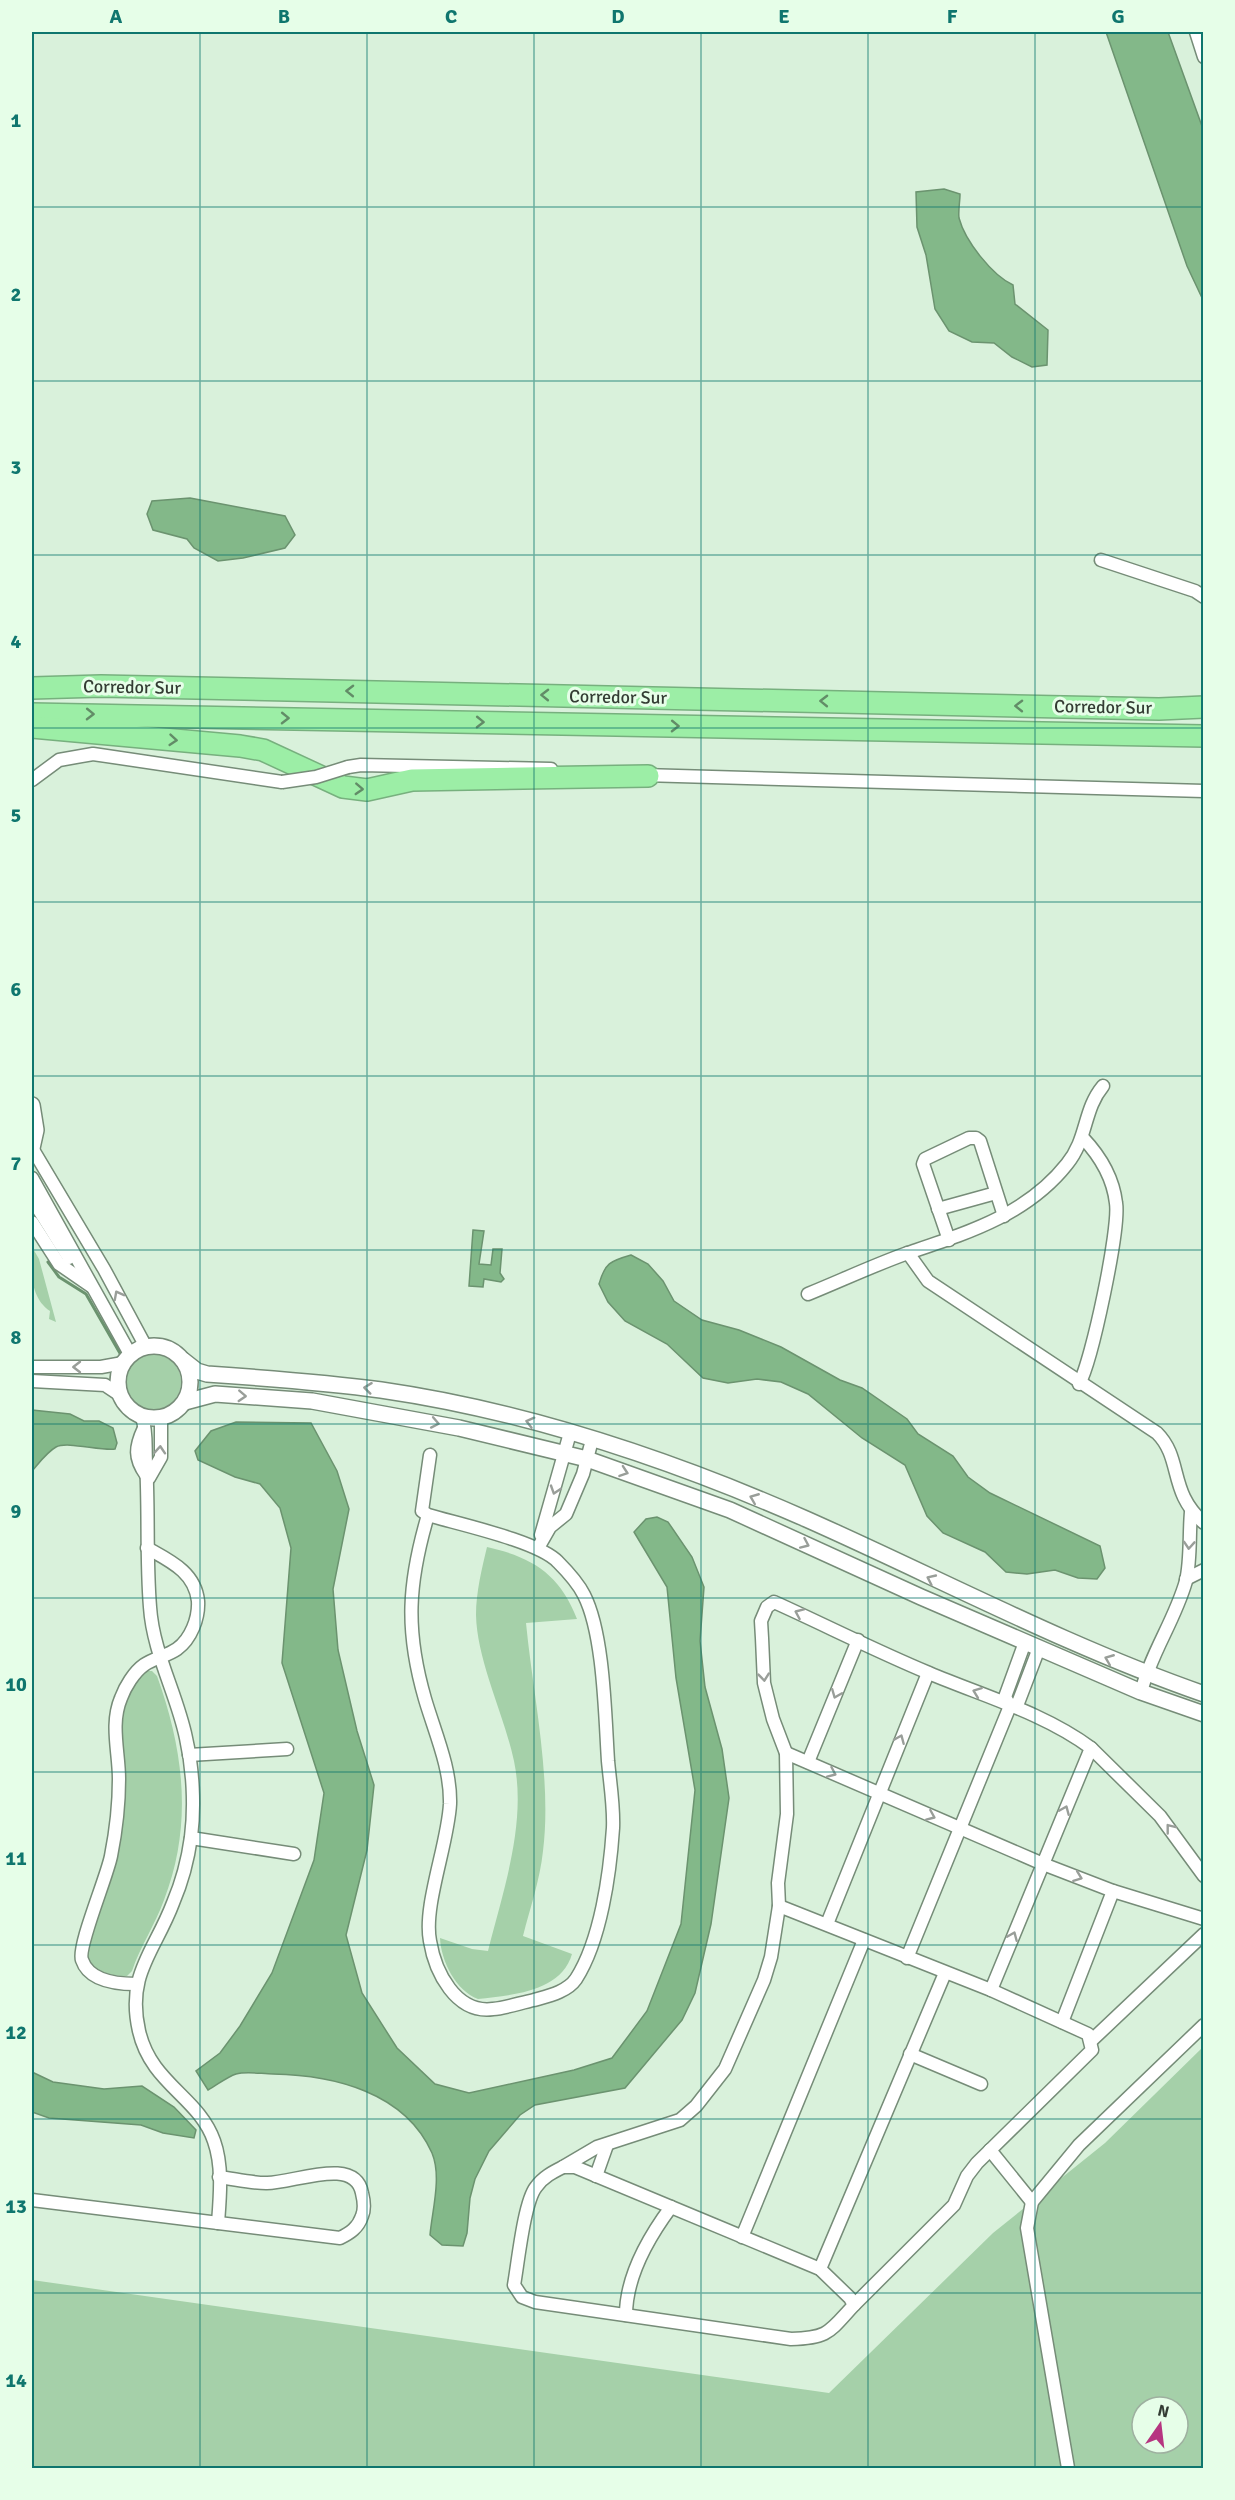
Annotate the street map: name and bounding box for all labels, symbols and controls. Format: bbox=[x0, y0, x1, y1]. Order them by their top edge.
text: A bbox=[110, 4, 123, 29]
text: B bbox=[278, 4, 290, 29]
text: C bbox=[445, 4, 457, 29]
text: D bbox=[611, 4, 625, 29]
text: E bbox=[778, 4, 790, 29]
text: F bbox=[947, 4, 958, 29]
text: G bbox=[1111, 4, 1125, 29]
text: 1 bbox=[11, 108, 22, 133]
text: 2 bbox=[11, 282, 21, 307]
text: 3 bbox=[11, 455, 21, 480]
text: 4 bbox=[11, 629, 22, 654]
street label: Corredor Sur bbox=[83, 675, 182, 699]
one-way arrow bbox=[346, 685, 355, 697]
street label: Corredor Sur bbox=[569, 685, 668, 709]
one-way arrow bbox=[541, 689, 550, 701]
one-way arrow bbox=[820, 695, 829, 708]
street label: Corredor Sur bbox=[1054, 695, 1153, 719]
one-way arrow bbox=[1015, 699, 1024, 712]
one-way arrow bbox=[85, 708, 94, 721]
one-way arrow bbox=[280, 712, 289, 724]
one-way arrow bbox=[475, 715, 484, 728]
one-way arrow bbox=[670, 720, 679, 732]
one-way arrow bbox=[169, 733, 178, 746]
one-way arrow bbox=[355, 782, 364, 795]
text: 5 bbox=[11, 803, 21, 828]
text: 6 bbox=[11, 977, 22, 1002]
text: 7 bbox=[11, 1151, 22, 1176]
one-way arrow bbox=[114, 1290, 126, 1301]
text: 8 bbox=[11, 1325, 22, 1350]
one-way arrow bbox=[73, 1361, 82, 1373]
one-way arrow bbox=[363, 1383, 372, 1395]
one-way arrow bbox=[238, 1389, 247, 1402]
one-way arrow bbox=[430, 1416, 440, 1429]
one-way arrow bbox=[525, 1417, 535, 1430]
one-way arrow bbox=[153, 1445, 166, 1454]
one-way arrow bbox=[618, 1465, 629, 1477]
one-way arrow bbox=[549, 1484, 562, 1495]
one-way arrow bbox=[749, 1493, 760, 1505]
text: 9 bbox=[11, 1499, 22, 1524]
one-way arrow bbox=[798, 1537, 809, 1549]
one-way arrow bbox=[1182, 1541, 1195, 1550]
one-way arrow bbox=[927, 1574, 938, 1586]
one-way arrow bbox=[794, 1609, 805, 1621]
one-way arrow bbox=[1105, 1654, 1116, 1666]
text: 10 bbox=[5, 1672, 27, 1697]
one-way arrow bbox=[757, 1672, 770, 1681]
one-way arrow bbox=[972, 1687, 983, 1699]
one-way arrow bbox=[831, 1688, 843, 1699]
one-way arrow bbox=[893, 1734, 905, 1745]
one-way arrow bbox=[825, 1765, 836, 1777]
one-way arrow bbox=[1058, 1805, 1070, 1816]
one-way arrow bbox=[925, 1808, 936, 1820]
one-way arrow bbox=[1166, 1824, 1177, 1835]
text: 11 bbox=[5, 1846, 27, 1871]
one-way arrow bbox=[1072, 1870, 1083, 1883]
one-way arrow bbox=[1006, 1931, 1018, 1942]
text: 12 bbox=[5, 2020, 27, 2045]
text: 13 bbox=[5, 2194, 27, 2219]
text: 14 bbox=[5, 2368, 27, 2393]
north arrow bbox=[1130, 2395, 1190, 2455]
text: N bbox=[1156, 2400, 1171, 2422]

